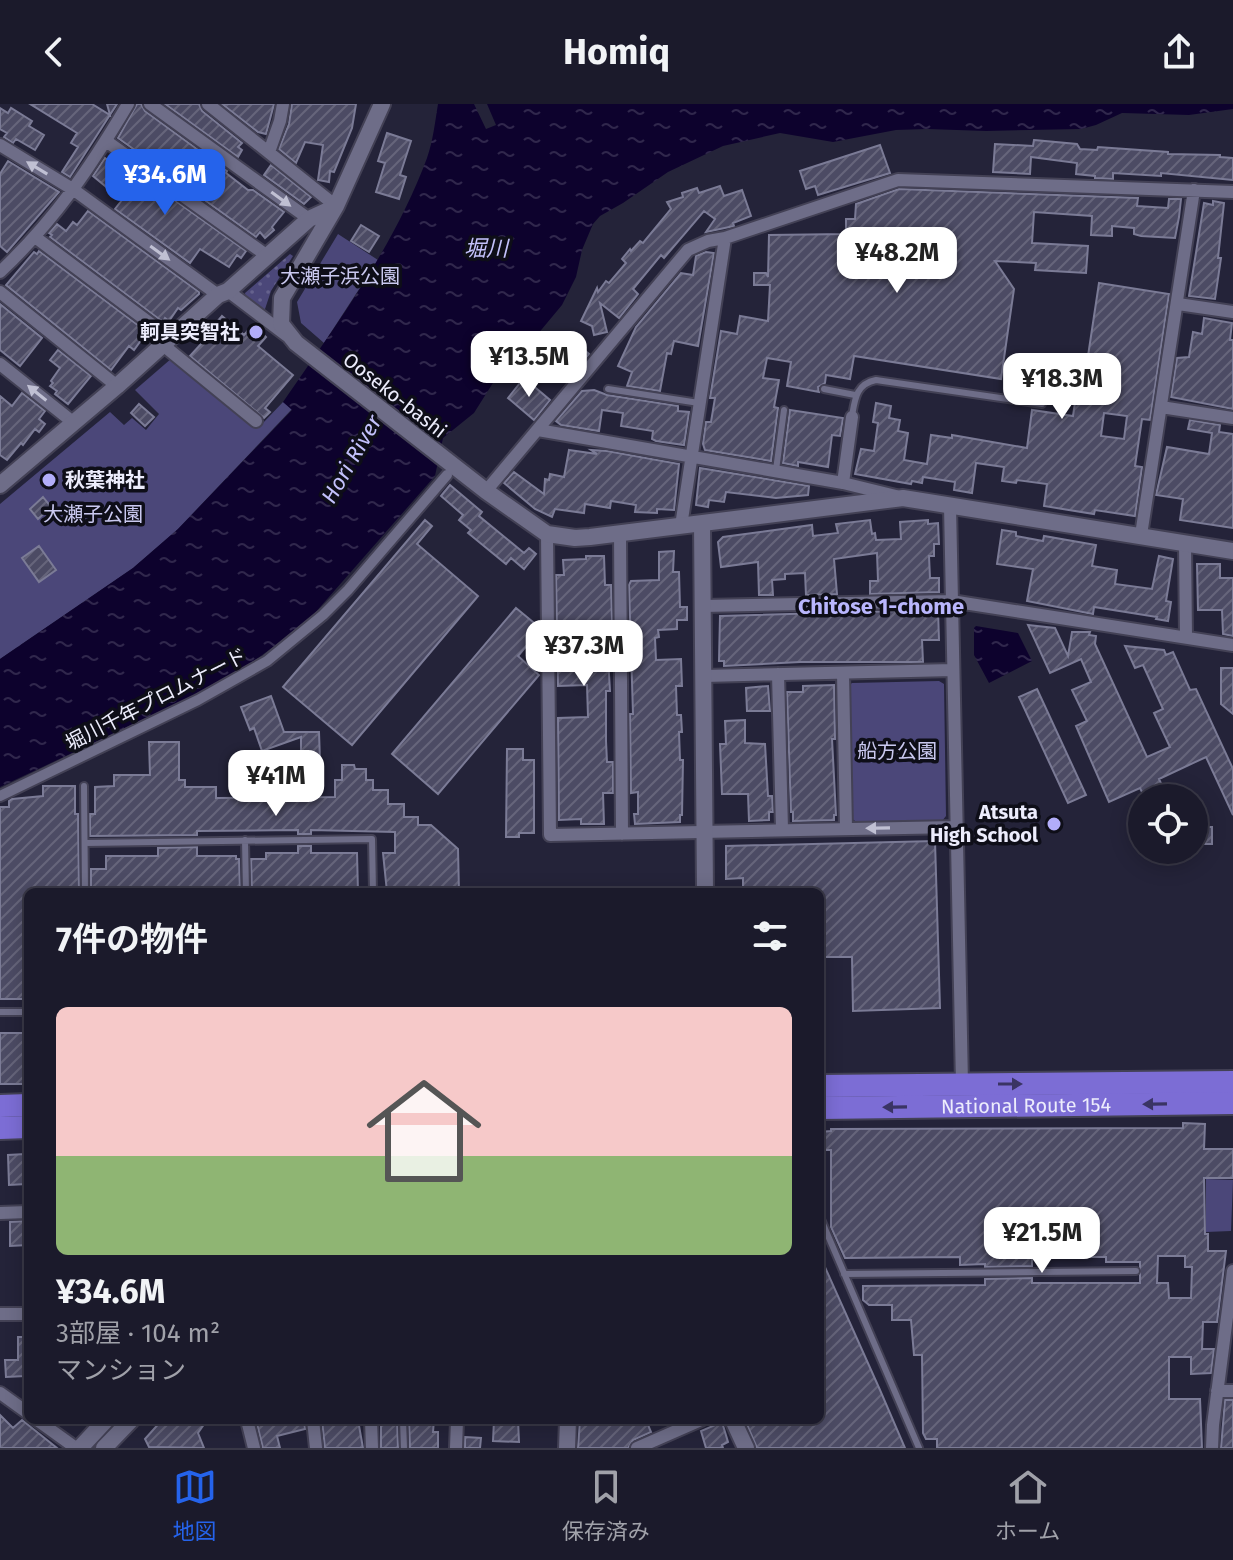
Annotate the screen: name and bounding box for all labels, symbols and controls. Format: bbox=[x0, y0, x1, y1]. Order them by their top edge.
icon: back bbox=[32, 30, 76, 74]
text: Homiq bbox=[563, 30, 670, 74]
icon: share bbox=[1157, 30, 1201, 74]
pin: ¥34.6M bbox=[100, 149, 230, 217]
text: ¥34.6M bbox=[123, 159, 207, 190]
one-way arrow bbox=[26, 161, 48, 175]
one-way arrow bbox=[270, 191, 292, 207]
pin: ¥48.2M bbox=[832, 227, 962, 295]
water label: 堀川 bbox=[464, 235, 510, 262]
text: ¥48.2M bbox=[855, 237, 939, 268]
one-way arrow bbox=[149, 245, 171, 261]
park label: 大瀬子浜公園 bbox=[280, 264, 400, 288]
place label: 軻具突智社 bbox=[140, 320, 240, 344]
marker: 軻具突智社 bbox=[247, 323, 265, 341]
pin: ¥13.5M bbox=[464, 331, 594, 399]
text: ¥13.5M bbox=[489, 341, 569, 372]
street label: Ooseko-bashi bbox=[339, 347, 451, 443]
pin: ¥18.3M bbox=[997, 353, 1127, 421]
text: ¥18.3M bbox=[1021, 363, 1103, 394]
one-way arrow bbox=[27, 386, 47, 402]
water label: Hori River bbox=[315, 410, 388, 508]
place label: 秋葉神社 bbox=[65, 468, 145, 492]
marker: 秋葉神社 bbox=[40, 471, 58, 489]
park label: 大瀬子公園 bbox=[43, 502, 143, 526]
district label: Chitose 1-chome bbox=[798, 593, 964, 620]
pin: ¥37.3M bbox=[519, 620, 649, 688]
text: ¥37.3M bbox=[544, 630, 624, 661]
street label: 堀川千年プロムナード bbox=[61, 643, 251, 755]
park label: 船方公園 bbox=[857, 739, 937, 763]
pin: ¥41M bbox=[229, 750, 323, 818]
text: ¥41M bbox=[246, 760, 306, 791]
map controls bbox=[1128, 784, 1208, 864]
button: locate bbox=[1128, 784, 1208, 864]
place label: Atsuta High School bbox=[930, 800, 1038, 847]
marker: Atsuta High School bbox=[1045, 815, 1063, 833]
one-way arrow bbox=[865, 822, 890, 835]
icon: filters bbox=[748, 914, 792, 958]
text: 7件の物件 bbox=[56, 919, 208, 960]
icon: home bbox=[352, 1059, 496, 1203]
one-way arrow bbox=[998, 1078, 1023, 1090]
street label: National Route 154 bbox=[941, 1092, 1112, 1119]
one-way arrow bbox=[1142, 1098, 1167, 1110]
one-way arrow bbox=[882, 1101, 907, 1113]
pin: ¥21.5M bbox=[977, 1207, 1107, 1275]
text: ¥21.5M bbox=[1002, 1217, 1082, 1248]
text: ¥34.6M bbox=[56, 1271, 165, 1312]
text: 3部屋 · 104 m² bbox=[56, 1318, 220, 1349]
text: マンション bbox=[56, 1355, 186, 1386]
tab: 地図 bbox=[173, 1465, 217, 1545]
tab: 保存済み bbox=[562, 1465, 650, 1545]
tab: ホーム bbox=[995, 1465, 1060, 1545]

